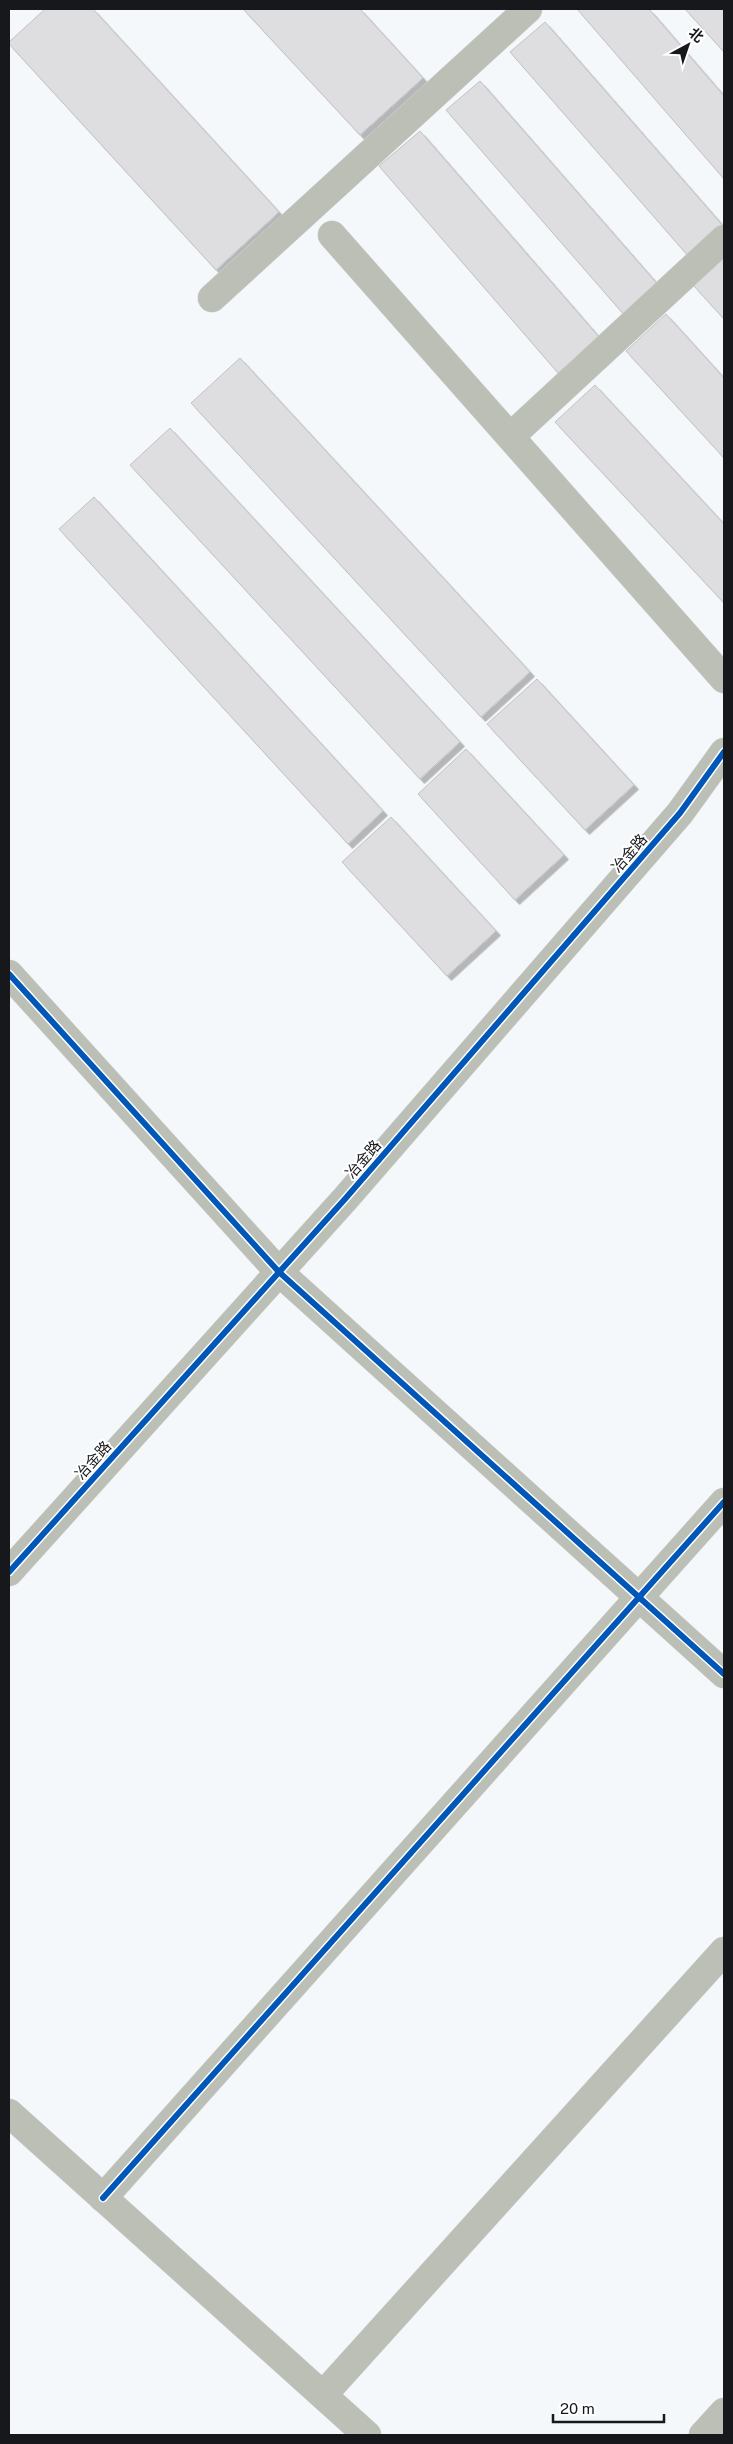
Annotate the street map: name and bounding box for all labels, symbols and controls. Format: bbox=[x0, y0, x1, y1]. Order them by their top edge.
north arrow bbox=[663, 20, 713, 70]
text: 北 bbox=[686, 24, 707, 46]
street label: 冶金路 bbox=[608, 830, 650, 876]
street label: 冶金路 bbox=[342, 1136, 384, 1182]
street label: 冶金路 bbox=[72, 1438, 114, 1482]
scale bar bbox=[553, 2392, 664, 2424]
text: 20 m bbox=[560, 2400, 595, 2417]

